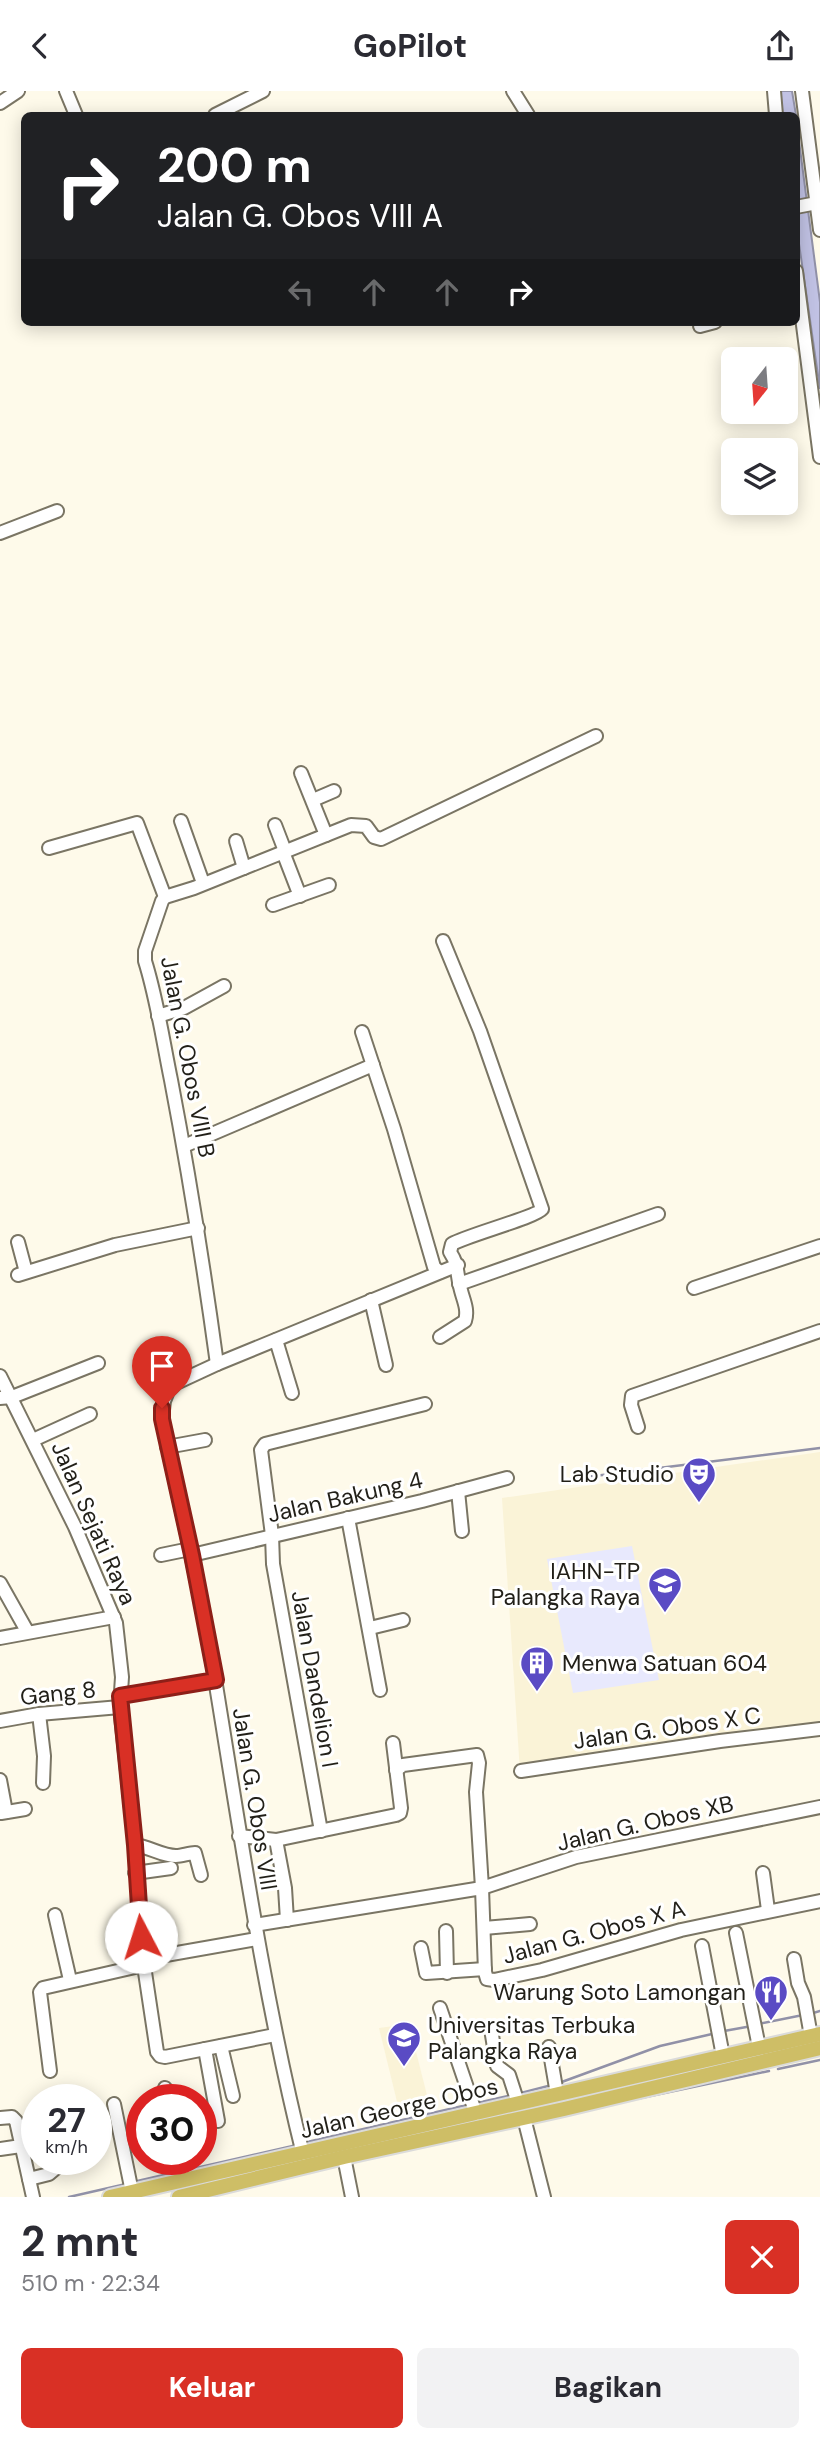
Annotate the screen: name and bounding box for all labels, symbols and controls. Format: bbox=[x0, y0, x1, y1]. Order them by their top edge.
text: GoPilot bbox=[353, 25, 467, 67]
icon: back bbox=[21, 27, 59, 65]
icon: share bbox=[761, 27, 799, 65]
text: 200 m bbox=[157, 133, 312, 197]
icon: right bbox=[42, 140, 133, 231]
text: Jalan G. Obos VIII A bbox=[157, 195, 443, 237]
icon: left bbox=[282, 273, 320, 311]
icon: ahead bbox=[355, 273, 393, 311]
icon: ahead bbox=[428, 273, 466, 311]
icon: right bbox=[501, 273, 539, 311]
north arrow bbox=[721, 347, 798, 423]
map controls bbox=[721, 347, 798, 515]
button: layers bbox=[721, 438, 798, 515]
street label: Jalan G. Obos VIII B bbox=[154, 954, 222, 1160]
pin bbox=[132, 1336, 192, 1408]
icon: arrive bbox=[143, 1347, 181, 1385]
street label: Jalan Sejati Raya bbox=[45, 1437, 143, 1609]
theatre icon: Lab Studio bbox=[680, 1455, 718, 1504]
place label: Lab Studio bbox=[560, 1459, 674, 1489]
street label: Jalan Bakung 4 bbox=[265, 1465, 426, 1529]
place label: IAHN-TP Palangka Raya bbox=[491, 1556, 640, 1612]
school or university icon: IAHN-TP Palangka Raya bbox=[646, 1565, 684, 1614]
street label: Jalan Dandelion I bbox=[285, 1588, 345, 1770]
building icon: Menwa Satuan 604 bbox=[518, 1644, 556, 1693]
place label: Menwa Satuan 604 bbox=[562, 1648, 767, 1678]
street label: Gang 8 bbox=[19, 1674, 97, 1712]
street label: Jalan G. Obos X C bbox=[571, 1700, 763, 1756]
street label: Jalan G. Obos VIII bbox=[226, 1706, 284, 1892]
street label: Jalan G. Obos XB bbox=[554, 1788, 736, 1858]
street label: Jalan G. Obos X A bbox=[499, 1893, 689, 1971]
position arrow bbox=[104, 1900, 178, 1974]
restaurant icon: Warung Soto Lamongan bbox=[752, 1973, 790, 2022]
place label: Warung Soto Lamongan bbox=[493, 1977, 746, 2007]
place label: Universitas Terbuka Palangka Raya bbox=[428, 2010, 635, 2066]
school or university icon: Universitas Terbuka Palangka Raya bbox=[385, 2019, 423, 2068]
street label: Jalan George Obos bbox=[297, 2071, 501, 2145]
speed limit sign: 30 bbox=[126, 2084, 217, 2175]
text: 27 bbox=[47, 2097, 86, 2143]
text: km/h bbox=[45, 2135, 88, 2159]
text: 2 mnt bbox=[21, 2214, 139, 2269]
button: close bbox=[725, 2220, 799, 2294]
text: 510 m · 22:34 bbox=[21, 2268, 160, 2298]
button: Keluar bbox=[21, 2348, 403, 2428]
button: Bagikan bbox=[417, 2348, 799, 2428]

